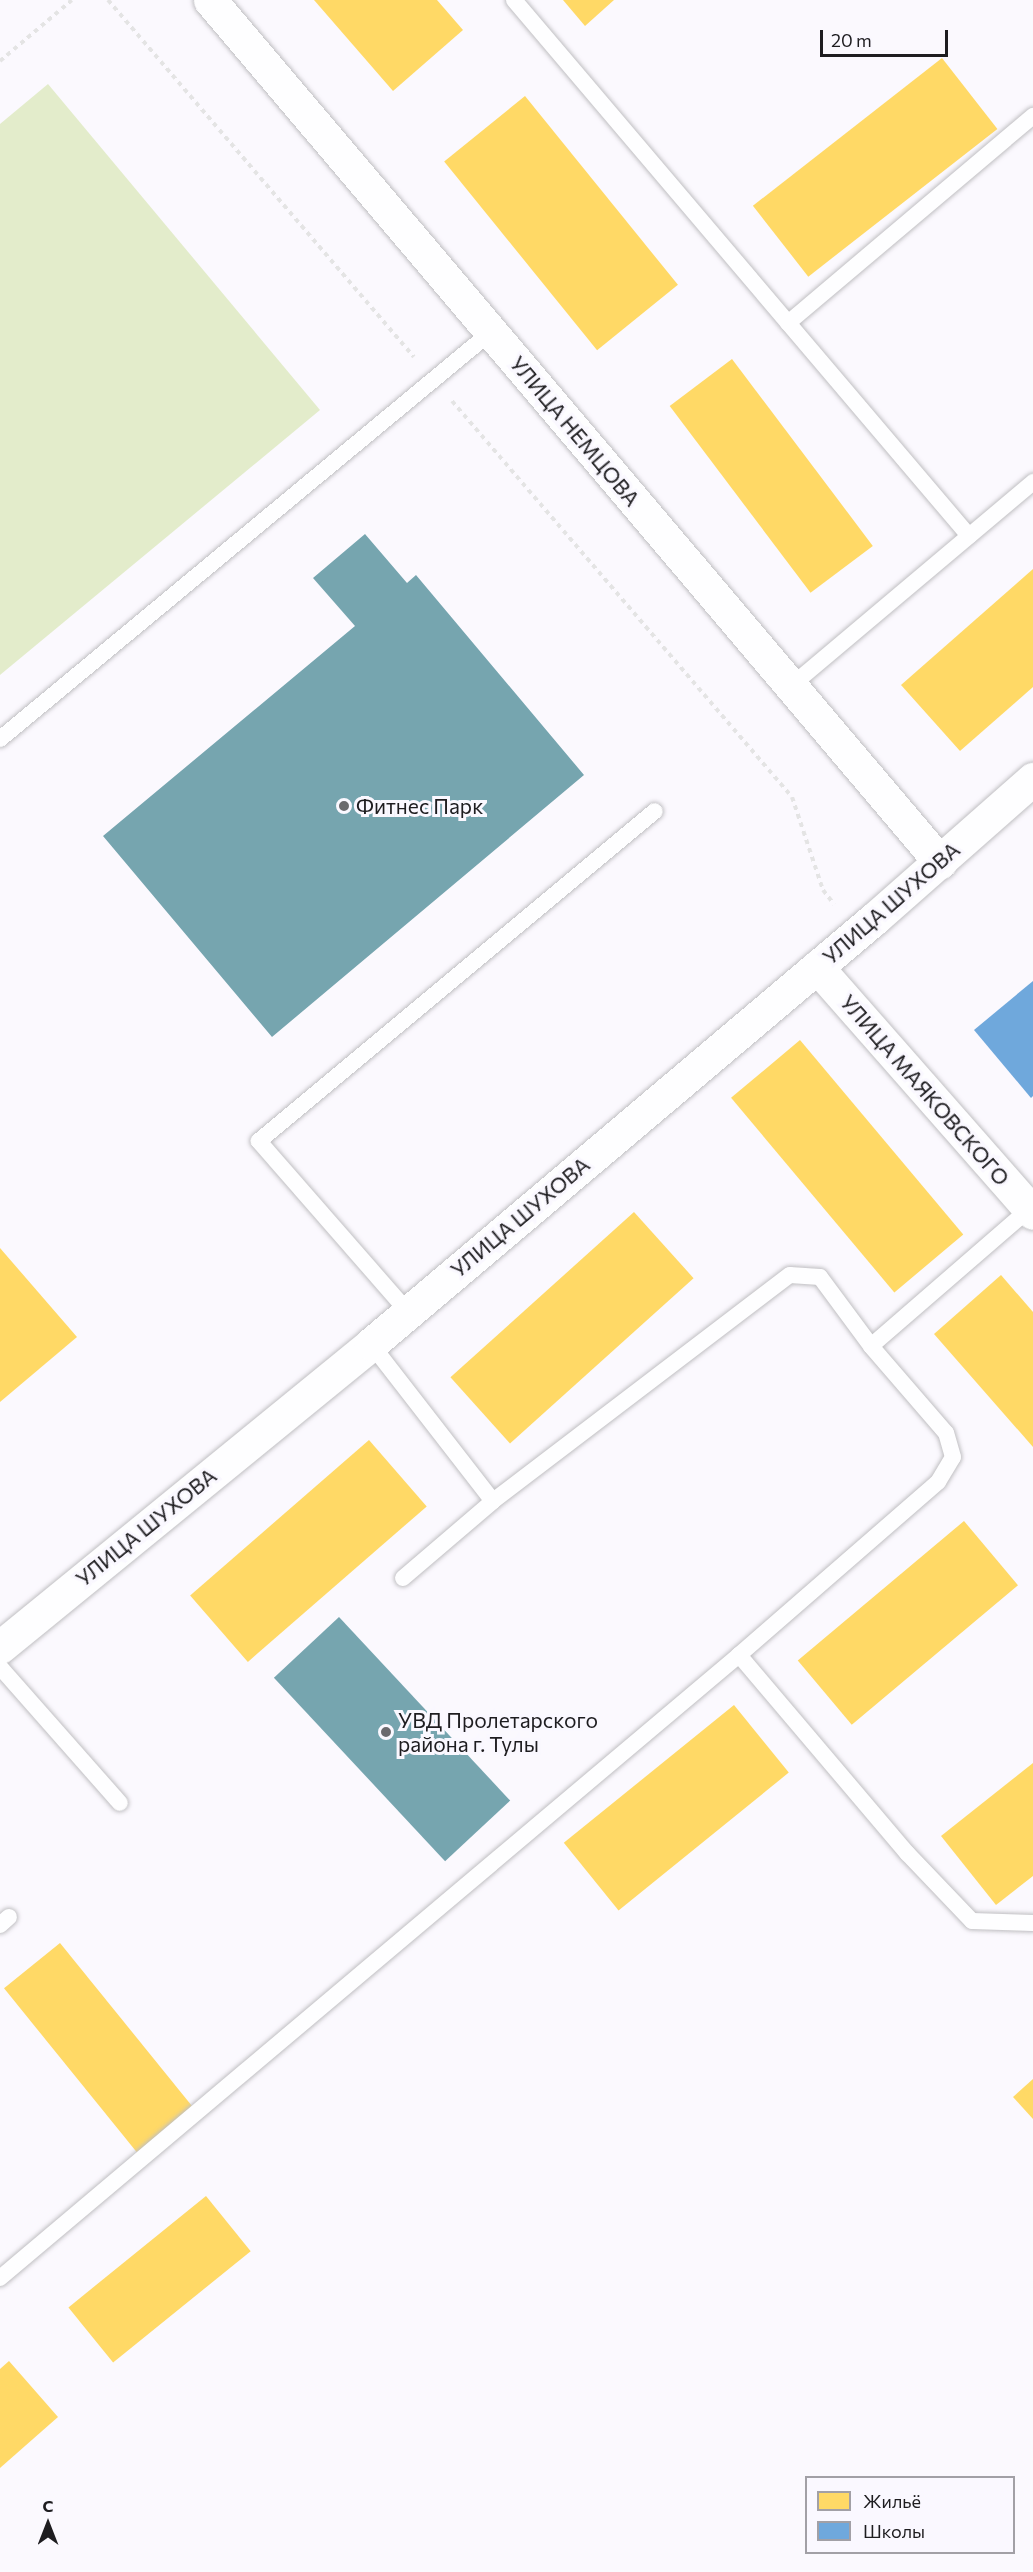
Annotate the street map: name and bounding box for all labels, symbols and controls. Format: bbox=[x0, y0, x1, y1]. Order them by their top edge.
scale bar bbox=[823, 18, 950, 56]
text: 20 m bbox=[831, 29, 872, 51]
street label: УЛИЦА НЕМЦОВА bbox=[505, 351, 645, 511]
place label: Фитнес Парк bbox=[356, 793, 483, 819]
marker: Фитнес Парк bbox=[337, 799, 351, 813]
street label: УЛИЦА ШУХОВА bbox=[817, 837, 965, 969]
street label: УЛИЦА МАЯКОВСКОГО bbox=[835, 989, 1015, 1191]
street label: УЛИЦА ШУХОВА bbox=[446, 1152, 594, 1282]
street label: УЛИЦА ШУХОВА bbox=[71, 1463, 221, 1591]
place label: УВД Пролетарского района г. Тулы bbox=[398, 1707, 598, 1757]
marker: УВД Пролетарского района г. Тулы bbox=[379, 1725, 393, 1739]
legend bbox=[805, 2476, 1015, 2554]
text: Жильё bbox=[863, 2490, 921, 2512]
north arrow bbox=[18, 2494, 78, 2554]
text: С bbox=[43, 2496, 53, 2515]
text: Школы bbox=[863, 2520, 925, 2542]

